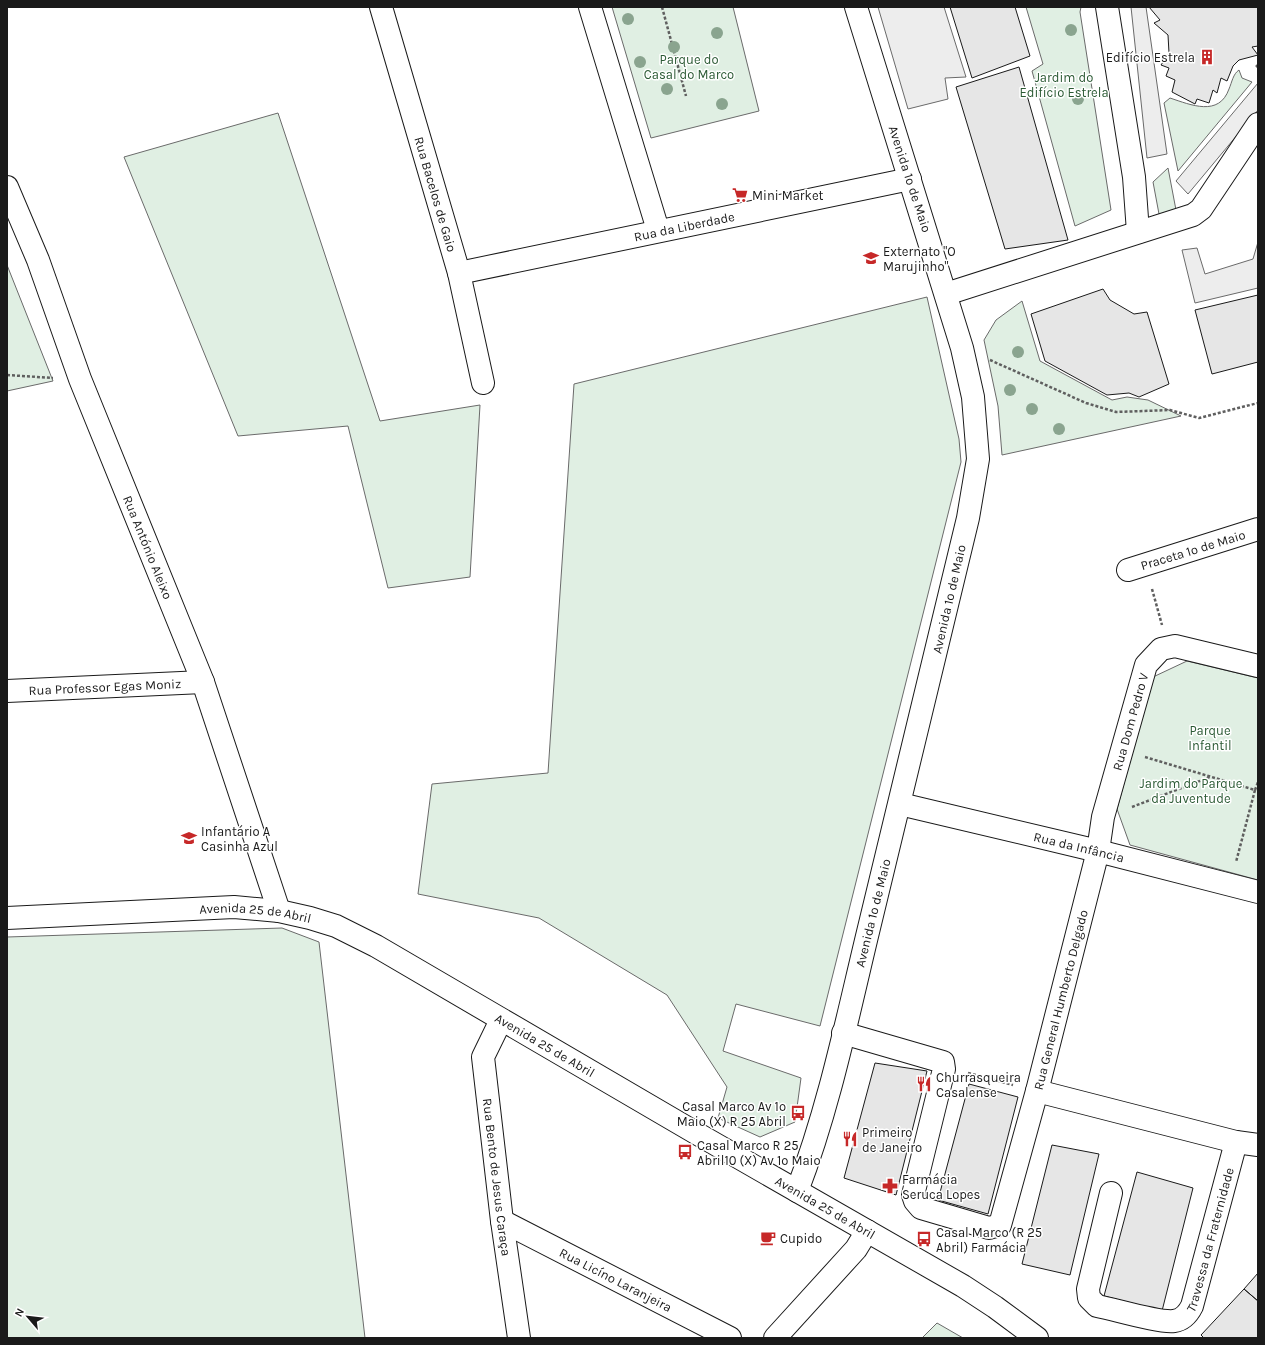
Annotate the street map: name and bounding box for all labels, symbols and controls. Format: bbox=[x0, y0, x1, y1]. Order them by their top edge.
building icon: Edifício Estrela bbox=[1198, 48, 1216, 66]
place label: Edifício Estrela bbox=[1106, 50, 1195, 65]
park label: Parque do Casal do Marco bbox=[644, 52, 734, 82]
park label: Jardim do Edifício Estrela bbox=[1019, 70, 1109, 100]
street label: Avenida 1º de Maio bbox=[886, 124, 934, 234]
street label: Rua Bacelos de Gaio bbox=[412, 135, 460, 254]
supermarket icon: Mini Market bbox=[731, 186, 749, 204]
place label: Mini Market bbox=[752, 188, 824, 203]
street label: Rua da Liberdade bbox=[633, 208, 736, 244]
place label: Externato "O Marujinho" bbox=[883, 244, 956, 274]
school or university icon: Externato "O Marujinho" bbox=[862, 249, 880, 267]
street label: Rua António Aleixo bbox=[120, 493, 176, 601]
street label: Praceta 1º de Maio bbox=[1139, 527, 1247, 573]
street label: Avenida 1º de Maio bbox=[929, 543, 969, 655]
street label: Rua Dom Pedro V bbox=[1109, 670, 1151, 772]
street label: Rua Professor Egas Moniz bbox=[28, 676, 181, 697]
park label: Parque Infantil bbox=[1188, 723, 1232, 753]
park label: Jardim do Parque da Juventude bbox=[1139, 776, 1243, 806]
place label: Infantário A Casinha Azul bbox=[201, 824, 278, 854]
street label: Rua da Infância bbox=[1032, 828, 1126, 865]
school or university icon: Infantário A Casinha Azul bbox=[180, 829, 198, 847]
street label: Avenida 1º de Maio bbox=[852, 857, 894, 969]
street label: Avenida 25 de Abril bbox=[199, 899, 313, 926]
street label: Rua General Humberto Delgado bbox=[1030, 908, 1090, 1091]
street label: Avenida 25 de Abril bbox=[493, 1010, 598, 1080]
place label: Churrasqueira Casalense bbox=[936, 1070, 1021, 1100]
restaurant icon: Churrasqueira Casalense bbox=[915, 1075, 933, 1093]
street label: Rua Bento de Jesus Caraça bbox=[480, 1097, 514, 1257]
place label: Casal Marco Av 1º Maio (X) R 25 Abril bbox=[677, 1099, 786, 1129]
bus stop icon: Casal Marco Av 1º Maio (X) R 25 Abril bbox=[789, 1104, 807, 1122]
place label: Primeiro de Janeiro bbox=[862, 1125, 922, 1155]
restaurant icon: Primeiro de Janeiro bbox=[841, 1130, 859, 1148]
place label: Casal Marco R 25 Abril10 (X) Av 1º Maio bbox=[697, 1138, 821, 1168]
bus stop icon: Casal Marco R 25 Abril10 (X) Av 1º Maio bbox=[676, 1143, 694, 1161]
street label: Travessa da Fraternidade bbox=[1183, 1165, 1236, 1315]
place label: Farmácia Seruca Lopes bbox=[902, 1172, 981, 1202]
street label: Avenida 25 de Abril bbox=[773, 1173, 878, 1242]
pharmacy icon: Farmácia Seruca Lopes bbox=[881, 1177, 899, 1195]
place label: Casal Marco (R 25 Abril) Farmácia bbox=[936, 1225, 1042, 1255]
cafe icon: Cupido bbox=[759, 1229, 777, 1247]
bus stop icon: Casal Marco (R 25 Abril) Farmácia bbox=[915, 1230, 933, 1248]
place label: Cupido bbox=[780, 1231, 822, 1246]
street label: Rua Licíno Laranjeira bbox=[557, 1244, 675, 1314]
north arrow bbox=[8, 1297, 48, 1337]
text: N bbox=[12, 1306, 27, 1319]

